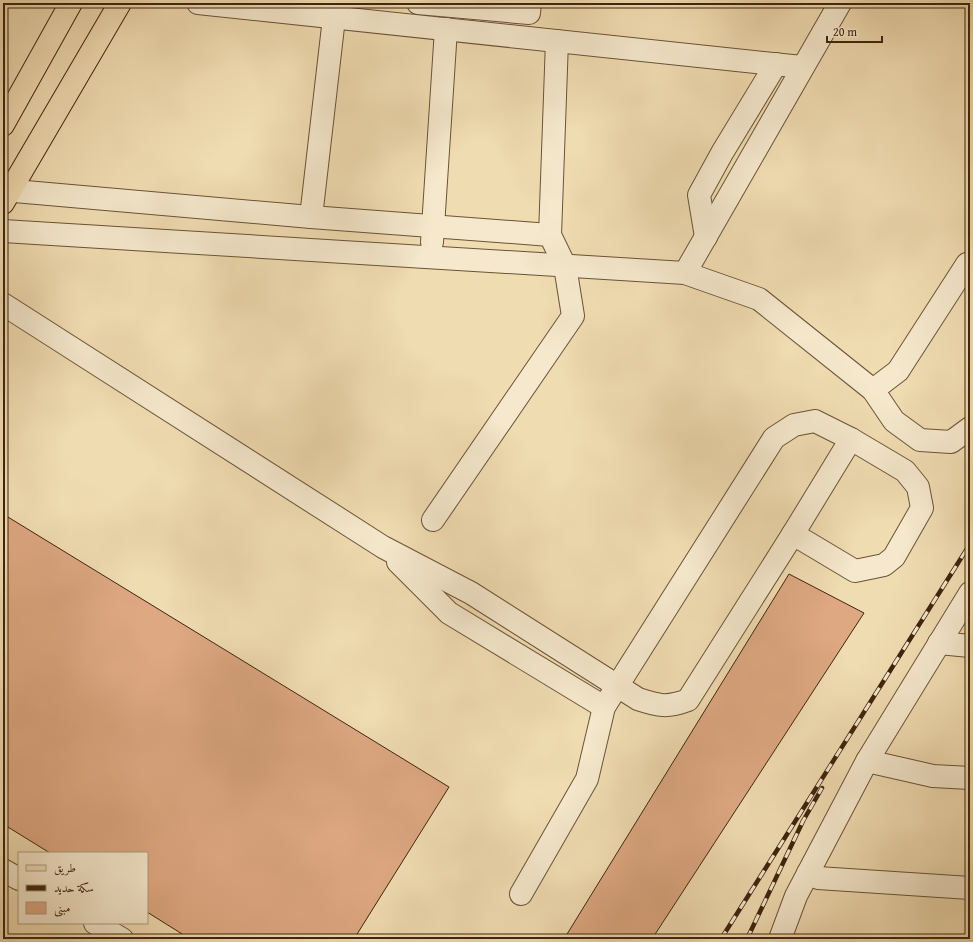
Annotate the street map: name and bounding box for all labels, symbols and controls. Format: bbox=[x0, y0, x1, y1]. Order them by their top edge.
scale bar bbox=[827, 18, 882, 44]
text: 20 m bbox=[833, 23, 857, 40]
legend bbox=[18, 852, 148, 924]
text: طريق bbox=[54, 859, 76, 876]
text: سكة حديد bbox=[54, 879, 94, 896]
text: مبنى bbox=[54, 899, 70, 917]

